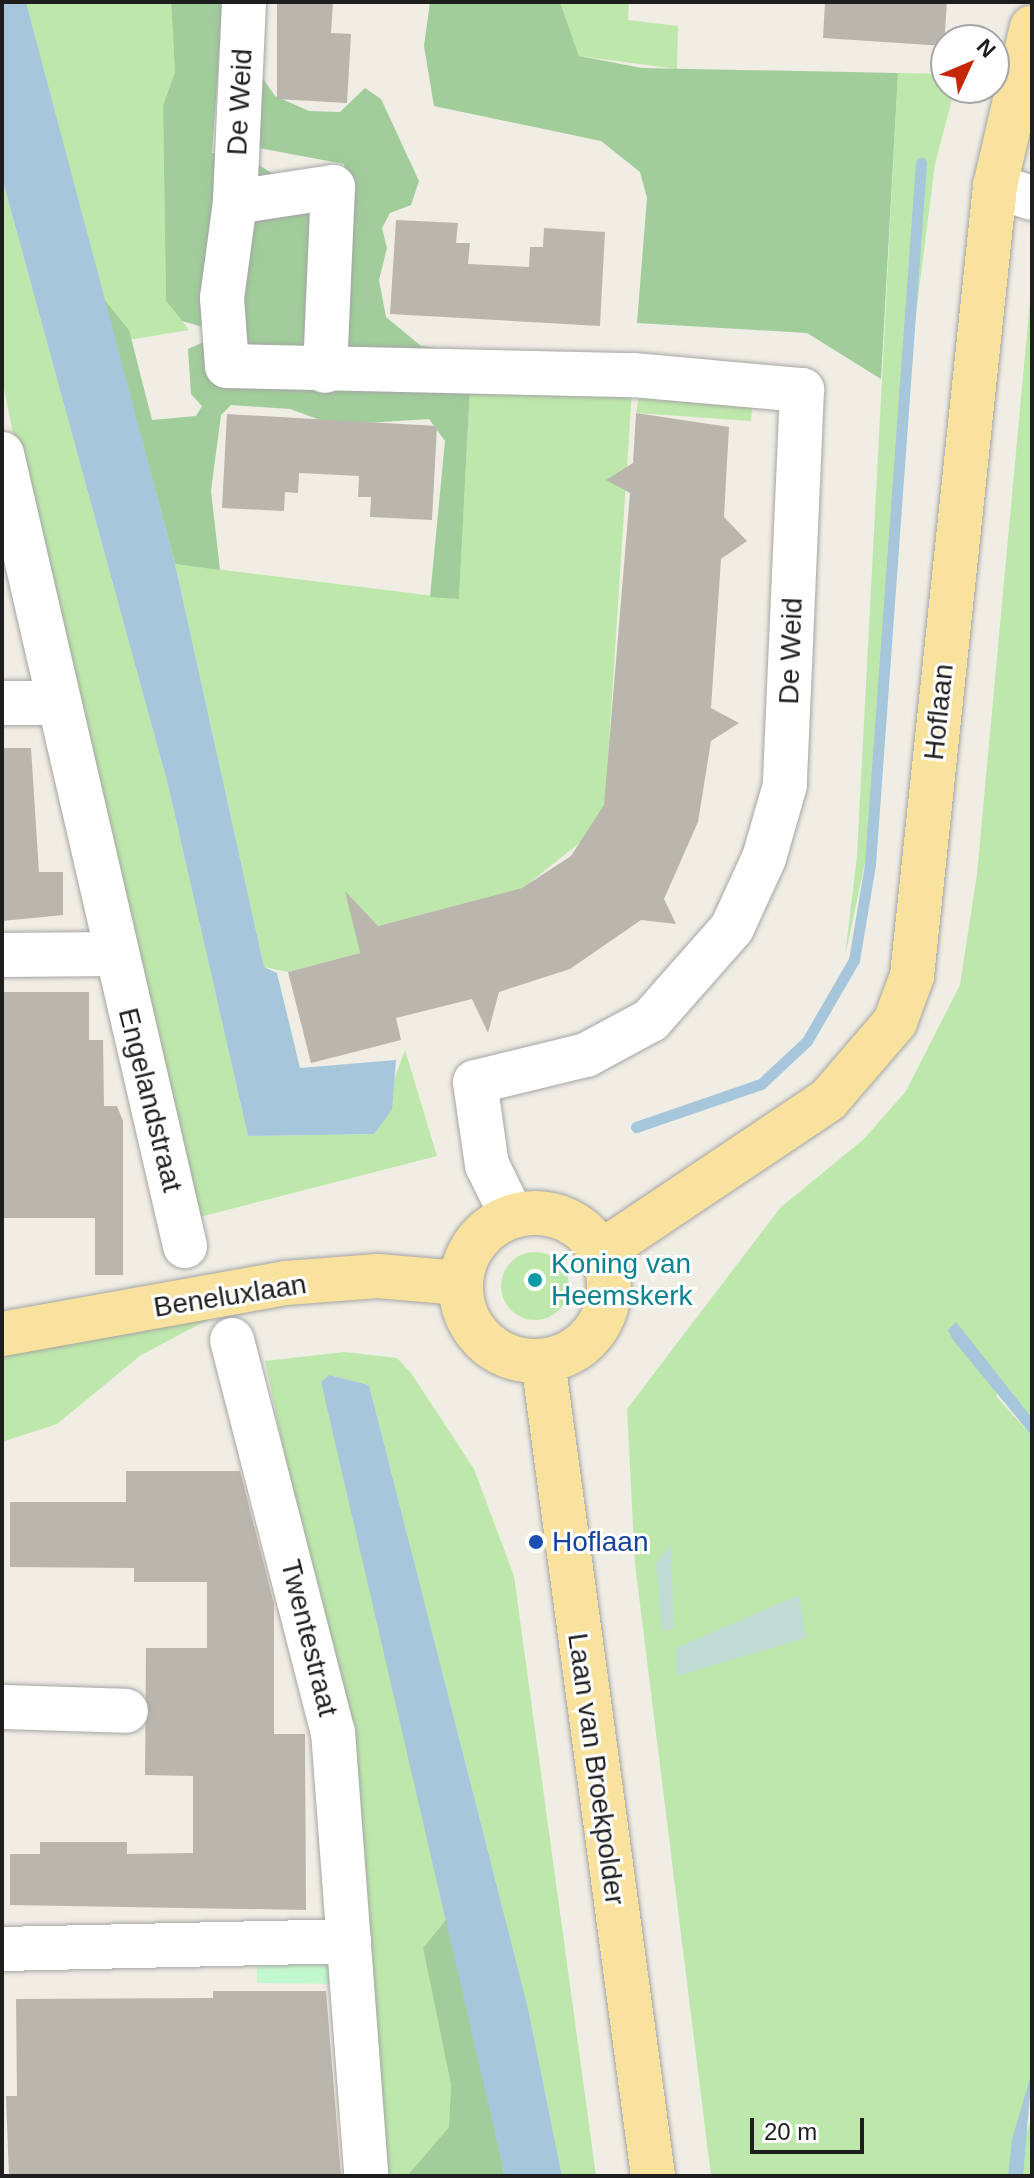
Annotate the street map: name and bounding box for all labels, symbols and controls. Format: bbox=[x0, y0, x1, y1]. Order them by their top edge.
north arrow bbox=[930, 24, 1010, 104]
text: N bbox=[972, 34, 1001, 63]
street label: De Weid bbox=[220, 48, 260, 156]
street label: De Weid bbox=[772, 597, 810, 705]
street label: Hoflaan bbox=[917, 662, 961, 762]
street label: Engelandstraat bbox=[111, 1005, 189, 1195]
place label: Koning van Heemskerk bbox=[551, 1247, 693, 1313]
street label: Beneluxlaan bbox=[151, 1267, 309, 1325]
marker: Koning van Heemskerk bbox=[526, 1271, 544, 1289]
place label: Hoflaan bbox=[552, 1525, 649, 1559]
marker: Hoflaan bbox=[527, 1533, 545, 1551]
street label: Twentestraat bbox=[273, 1556, 345, 1720]
street label: Laan van Broekpolder bbox=[560, 1631, 632, 1907]
scale bar bbox=[754, 2102, 868, 2152]
text: 20 m bbox=[764, 2118, 817, 2145]

